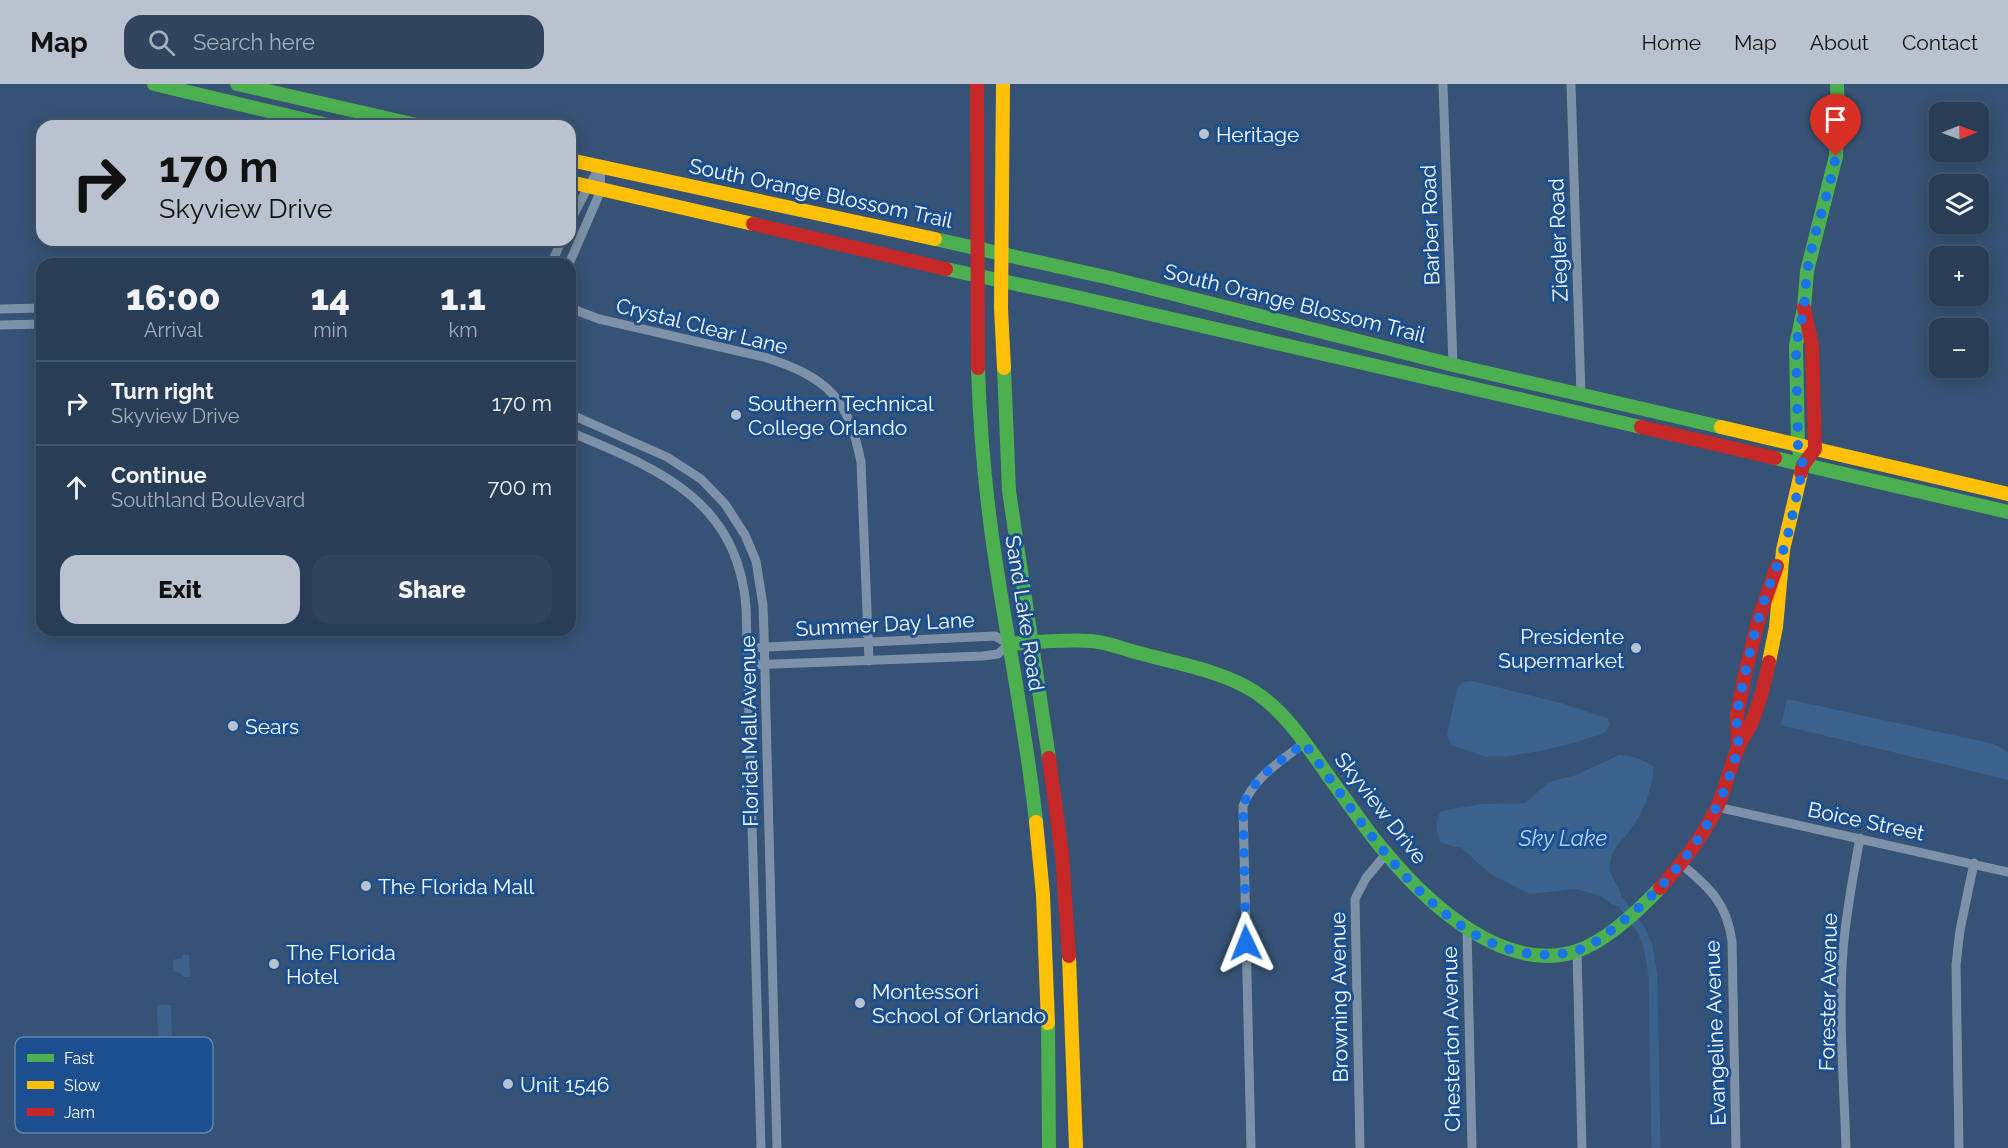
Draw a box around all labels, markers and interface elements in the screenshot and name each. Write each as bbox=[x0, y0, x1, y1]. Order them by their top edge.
search box bbox=[124, 15, 544, 69]
text: Map bbox=[30, 26, 88, 59]
icon: search bbox=[145, 26, 178, 59]
text: Search here bbox=[193, 29, 315, 55]
text: Home bbox=[1642, 30, 1701, 55]
text: Map bbox=[1734, 30, 1777, 55]
text: About bbox=[1810, 30, 1869, 55]
text: Contact bbox=[1902, 30, 1978, 55]
pin bbox=[1810, 94, 1861, 156]
north arrow bbox=[1929, 102, 1989, 162]
map controls bbox=[1929, 102, 1989, 378]
icon: arrive bbox=[1819, 103, 1852, 136]
place label: Heritage bbox=[1216, 122, 1299, 147]
marker: Heritage bbox=[1197, 127, 1211, 141]
text: 170 m bbox=[159, 143, 278, 192]
icon: right bbox=[60, 144, 138, 222]
street label: South Orange Blossom Trail bbox=[687, 153, 955, 233]
street label: Barber Road bbox=[1415, 164, 1445, 286]
button: layers bbox=[1929, 174, 1989, 234]
street label: Ziegler Road bbox=[1543, 178, 1573, 302]
text: Skyview Drive bbox=[159, 193, 333, 224]
button: + bbox=[1929, 246, 1989, 306]
street label: South Orange Blossom Trail bbox=[1162, 258, 1429, 348]
text: 16:00 bbox=[126, 276, 221, 318]
text: 14 bbox=[311, 276, 350, 318]
text: 1.1 bbox=[440, 276, 486, 318]
street label: Crystal Clear Lane bbox=[613, 293, 791, 359]
text: Arrival bbox=[144, 318, 203, 342]
text: min bbox=[313, 318, 348, 342]
text: km bbox=[449, 318, 478, 342]
button: − bbox=[1929, 318, 1989, 378]
text: Turn right bbox=[111, 378, 214, 404]
icon: right bbox=[60, 387, 93, 420]
text: 170 m bbox=[492, 390, 552, 416]
place label: Southern Technical College Orlando bbox=[748, 391, 934, 440]
text: Skyview Drive bbox=[111, 404, 240, 428]
marker: Southern Technical College Orlando bbox=[729, 408, 743, 422]
text: Continue bbox=[111, 462, 207, 488]
icon: ahead bbox=[60, 471, 93, 504]
text: 700 m bbox=[488, 474, 552, 500]
text: Southland Boulevard bbox=[111, 488, 305, 512]
street label: Sand Lake Road bbox=[1000, 533, 1050, 693]
button: Exit bbox=[60, 555, 300, 624]
button: Share bbox=[312, 555, 552, 624]
street label: Summer Day Lane bbox=[795, 607, 975, 641]
place label: Presidente Supermarket bbox=[1498, 624, 1624, 673]
street label: Florida Mall Avenue bbox=[735, 635, 763, 827]
marker: Presidente Supermarket bbox=[1629, 641, 1643, 655]
place label: Sears bbox=[245, 714, 299, 739]
marker: Sears bbox=[226, 719, 240, 733]
street label: Skyview Drive bbox=[1330, 747, 1432, 869]
street label: Boice Street bbox=[1805, 796, 1927, 846]
water label: Sky Lake bbox=[1518, 825, 1608, 851]
place label: The Florida Mall bbox=[378, 874, 535, 899]
marker: The Florida Mall bbox=[359, 879, 373, 893]
position arrow bbox=[1214, 911, 1278, 975]
street label: Browning Avenue bbox=[1325, 911, 1353, 1083]
street label: Forester Avenue bbox=[1814, 913, 1842, 1071]
place label: The Florida Hotel bbox=[286, 940, 396, 989]
street label: Evangeline Avenue bbox=[1699, 940, 1731, 1126]
street label: Chesterton Avenue bbox=[1437, 946, 1465, 1132]
marker: The Florida Hotel bbox=[267, 957, 281, 971]
place label: Montessori School of Orlando bbox=[872, 979, 1046, 1028]
marker: Montessori School of Orlando bbox=[853, 996, 867, 1010]
legend bbox=[15, 1037, 213, 1133]
text: Fast bbox=[64, 1049, 95, 1068]
place label: Unit 1546 bbox=[520, 1072, 610, 1097]
text: Slow bbox=[64, 1076, 100, 1095]
marker: Unit 1546 bbox=[501, 1077, 515, 1091]
text: Jam bbox=[64, 1103, 95, 1122]

